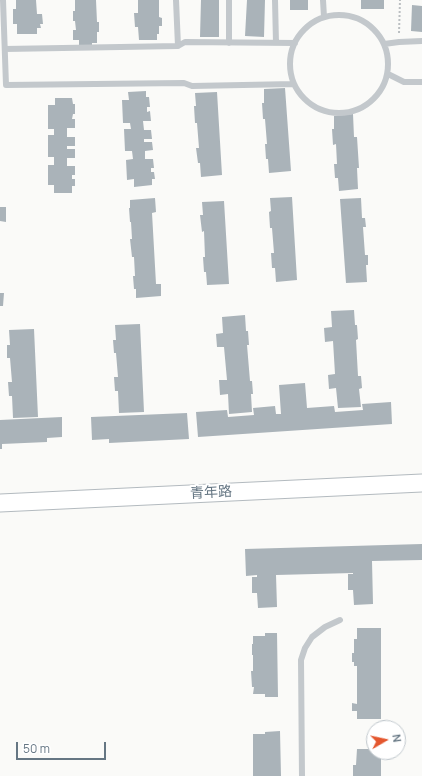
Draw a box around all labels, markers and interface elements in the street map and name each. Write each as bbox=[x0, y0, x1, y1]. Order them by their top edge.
street label: 青年路 bbox=[190, 484, 232, 502]
north arrow bbox=[366, 720, 406, 760]
text: N bbox=[389, 733, 405, 743]
scale bar bbox=[18, 734, 108, 760]
text: 50 m bbox=[23, 740, 50, 757]

